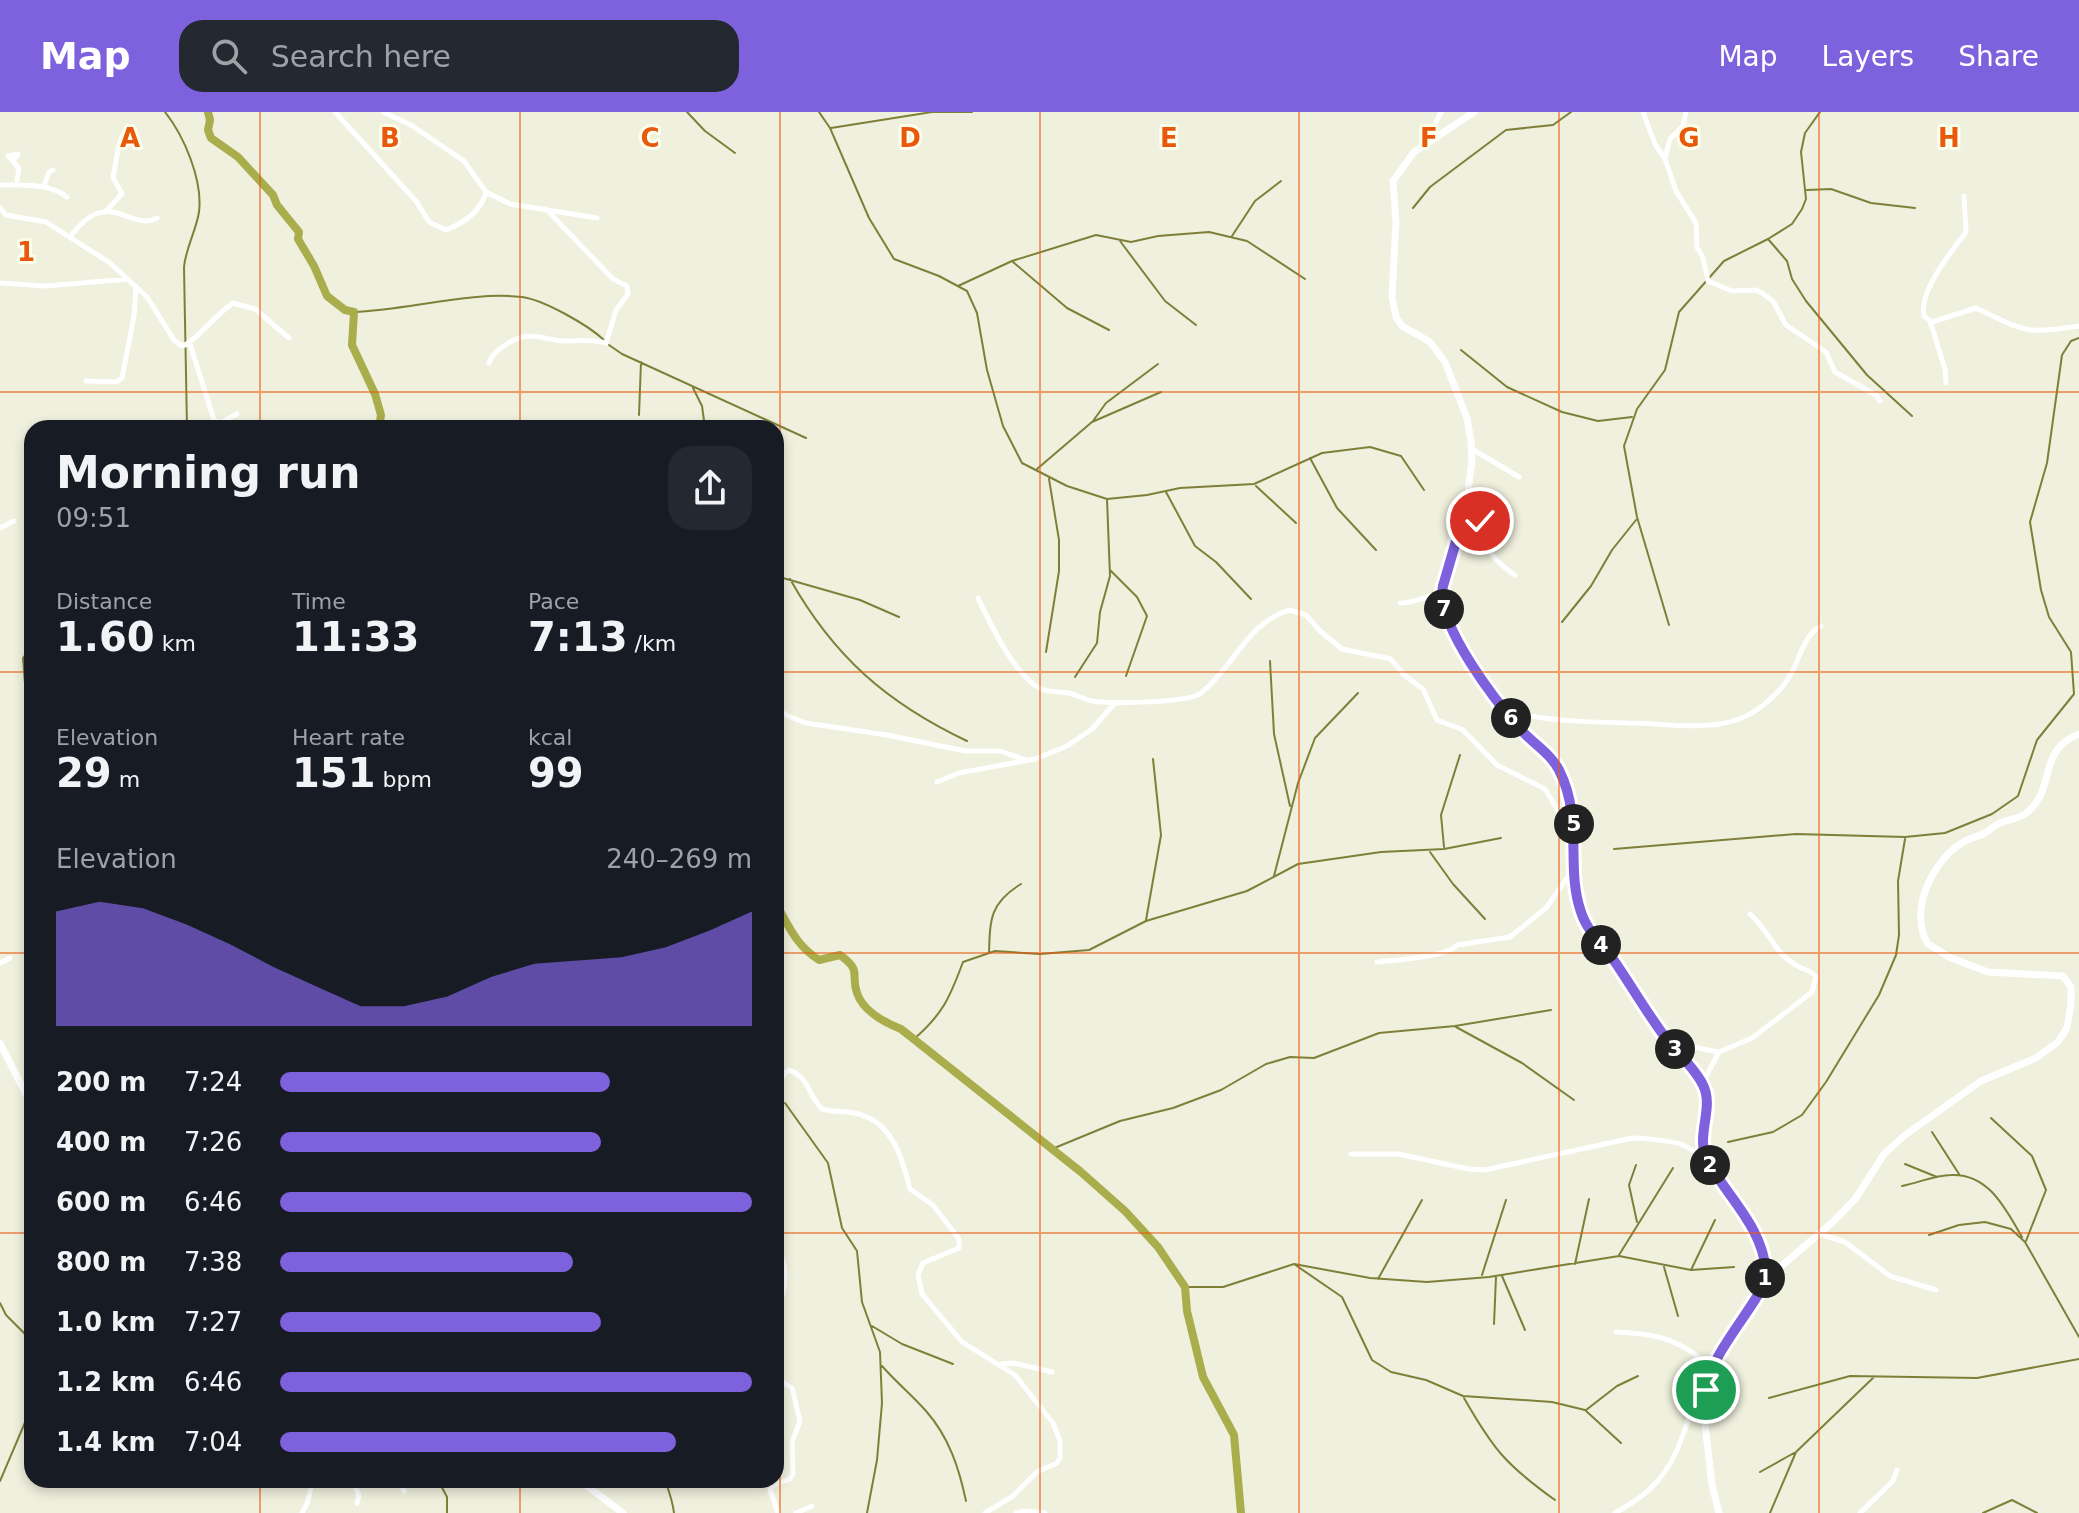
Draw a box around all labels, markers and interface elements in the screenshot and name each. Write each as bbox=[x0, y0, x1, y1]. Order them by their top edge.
search box bbox=[179, 20, 739, 92]
text: Map bbox=[40, 34, 131, 78]
icon: search bbox=[207, 34, 251, 78]
text: Search here bbox=[271, 39, 451, 74]
text: Map bbox=[1718, 40, 1778, 73]
text: Layers bbox=[1822, 40, 1914, 73]
text: Share bbox=[1958, 40, 2039, 73]
text: A bbox=[120, 123, 140, 153]
text: B bbox=[380, 123, 400, 153]
text: C bbox=[640, 123, 660, 153]
text: D bbox=[899, 123, 921, 153]
text: E bbox=[1160, 123, 1178, 153]
text: F bbox=[1420, 123, 1438, 153]
text: G bbox=[1678, 123, 1700, 153]
text: H bbox=[1938, 123, 1960, 153]
text: 1 bbox=[17, 237, 35, 267]
button: share bbox=[668, 446, 752, 530]
text: Morning run bbox=[56, 447, 361, 498]
pin bbox=[1446, 487, 1514, 555]
icon: check bbox=[1458, 499, 1502, 543]
text: 09:51 bbox=[56, 503, 131, 533]
text: Distance bbox=[56, 589, 152, 614]
text: Time bbox=[292, 589, 346, 614]
text: Pace bbox=[528, 589, 579, 614]
pin: 7 bbox=[1424, 589, 1464, 629]
text: 7 bbox=[1436, 596, 1452, 621]
text: 1.60 bbox=[56, 614, 155, 660]
text: 11:33 bbox=[292, 614, 419, 660]
text: 7:13 bbox=[528, 614, 628, 660]
text: km bbox=[155, 631, 196, 656]
text: /km bbox=[628, 631, 676, 656]
pin: 6 bbox=[1491, 698, 1531, 738]
text: 6 bbox=[1503, 705, 1519, 730]
text: Elevation bbox=[56, 725, 158, 750]
text: Heart rate bbox=[292, 725, 405, 750]
text: kcal bbox=[528, 725, 572, 750]
text: 29 bbox=[56, 750, 112, 796]
text: 151 bbox=[292, 750, 376, 796]
text: 99 bbox=[528, 750, 584, 796]
text: m bbox=[112, 767, 140, 792]
text: bpm bbox=[376, 767, 432, 792]
pin: 5 bbox=[1554, 804, 1594, 844]
text: 5 bbox=[1566, 811, 1582, 836]
text: Elevation bbox=[56, 844, 177, 874]
text: 240–269 m bbox=[606, 844, 752, 874]
pin: 4 bbox=[1581, 925, 1621, 965]
text: 4 bbox=[1593, 932, 1609, 957]
pin: 3 bbox=[1655, 1029, 1695, 1069]
text: 3 bbox=[1667, 1036, 1683, 1061]
text: 200 m bbox=[56, 1067, 146, 1097]
text: 7:24 bbox=[184, 1067, 242, 1097]
text: 400 m bbox=[56, 1127, 146, 1157]
text: 7:26 bbox=[184, 1127, 242, 1157]
pin: 2 bbox=[1690, 1145, 1730, 1185]
text: 2 bbox=[1702, 1152, 1718, 1177]
text: 600 m bbox=[56, 1187, 146, 1217]
text: 6:46 bbox=[184, 1187, 242, 1217]
text: 800 m bbox=[56, 1247, 146, 1277]
text: 7:38 bbox=[184, 1247, 242, 1277]
pin: 1 bbox=[1745, 1258, 1785, 1298]
text: 1 bbox=[1757, 1265, 1773, 1290]
text: 1.0 km bbox=[56, 1307, 156, 1337]
text: 7:27 bbox=[184, 1307, 242, 1337]
pin bbox=[1672, 1356, 1740, 1424]
text: 1.2 km bbox=[56, 1367, 156, 1397]
text: 6:46 bbox=[184, 1367, 242, 1397]
icon: arrive bbox=[1684, 1368, 1728, 1412]
text: 1.4 km bbox=[56, 1427, 156, 1457]
text: 7:04 bbox=[184, 1427, 242, 1457]

